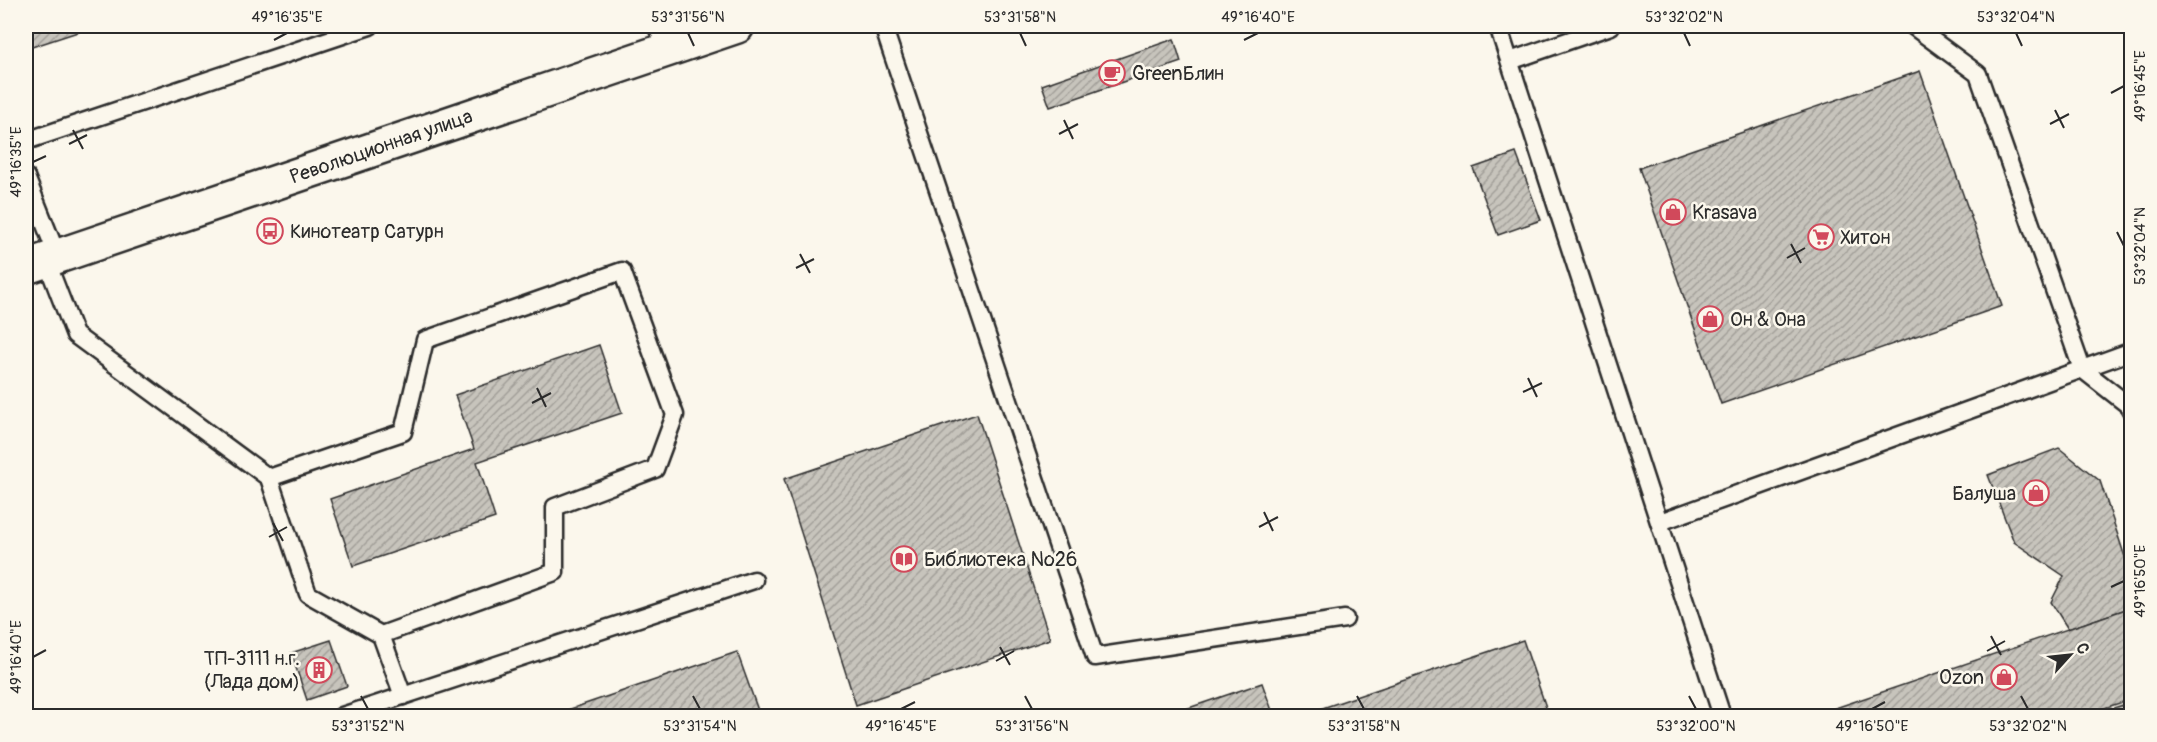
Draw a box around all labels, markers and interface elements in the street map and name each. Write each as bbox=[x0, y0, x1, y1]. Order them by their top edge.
text: 49°16'35"E bbox=[252, 8, 323, 27]
text: 53°31'56"N bbox=[651, 8, 725, 27]
text: 53°31'58"N bbox=[984, 8, 1056, 27]
text: 49°16'40"E bbox=[1221, 8, 1295, 27]
text: 53°32'02"N bbox=[1645, 8, 1723, 27]
text: 53°32'04"N bbox=[1977, 8, 2055, 27]
text: 49°16'45"E bbox=[2131, 50, 2150, 122]
cafe icon: GreenБлин bbox=[1097, 58, 1127, 88]
place label: GreenБлин bbox=[1132, 61, 1224, 86]
street label: Революционная улица bbox=[287, 103, 476, 189]
text: 49°16'35"E bbox=[7, 126, 26, 197]
shop icon: Krasava bbox=[1658, 197, 1688, 227]
place label: Krasava bbox=[1692, 200, 1757, 225]
text: 53°32'04"N bbox=[2131, 207, 2150, 285]
bus stop icon: Кинотеатр Сатурн bbox=[255, 216, 285, 246]
place label: Кинотеатр Сатурн bbox=[290, 219, 444, 244]
supermarket icon: Хитон bbox=[1806, 222, 1836, 252]
place label: Хитон bbox=[1840, 225, 1890, 250]
shop icon: Он & Она bbox=[1695, 304, 1725, 334]
place label: Он & Она bbox=[1730, 307, 1806, 332]
shop icon: Балуша bbox=[2021, 478, 2051, 508]
place label: Балуша bbox=[1952, 481, 2016, 506]
library icon: Библиотека №26 bbox=[889, 544, 919, 574]
text: 49°16'50"E bbox=[2131, 544, 2150, 617]
place label: Библиотека №26 bbox=[924, 547, 1077, 572]
text: 49°16'40"E bbox=[7, 620, 26, 694]
north arrow bbox=[2040, 625, 2100, 685]
text: С bbox=[2071, 640, 2094, 658]
place label: ТП-3111 н.г. (Лада дом) bbox=[204, 646, 300, 694]
building icon: ТП-3111 н.г. (Лада дом) bbox=[304, 655, 334, 685]
shop icon: Ozon bbox=[1989, 662, 2019, 692]
place label: Ozon bbox=[1939, 665, 1984, 690]
text: 53°31'52"N bbox=[331, 717, 405, 736]
text: 53°31'54"N bbox=[663, 717, 737, 736]
text: 49°16'45"E bbox=[865, 717, 937, 736]
text: 53°31'56"N bbox=[995, 717, 1069, 736]
text: 53°31'58"N bbox=[1328, 717, 1400, 736]
text: 53°32'00"N bbox=[1656, 717, 1736, 736]
text: 49°16'50"E bbox=[1836, 717, 1909, 736]
text: 53°32'02"N bbox=[1989, 717, 2067, 736]

